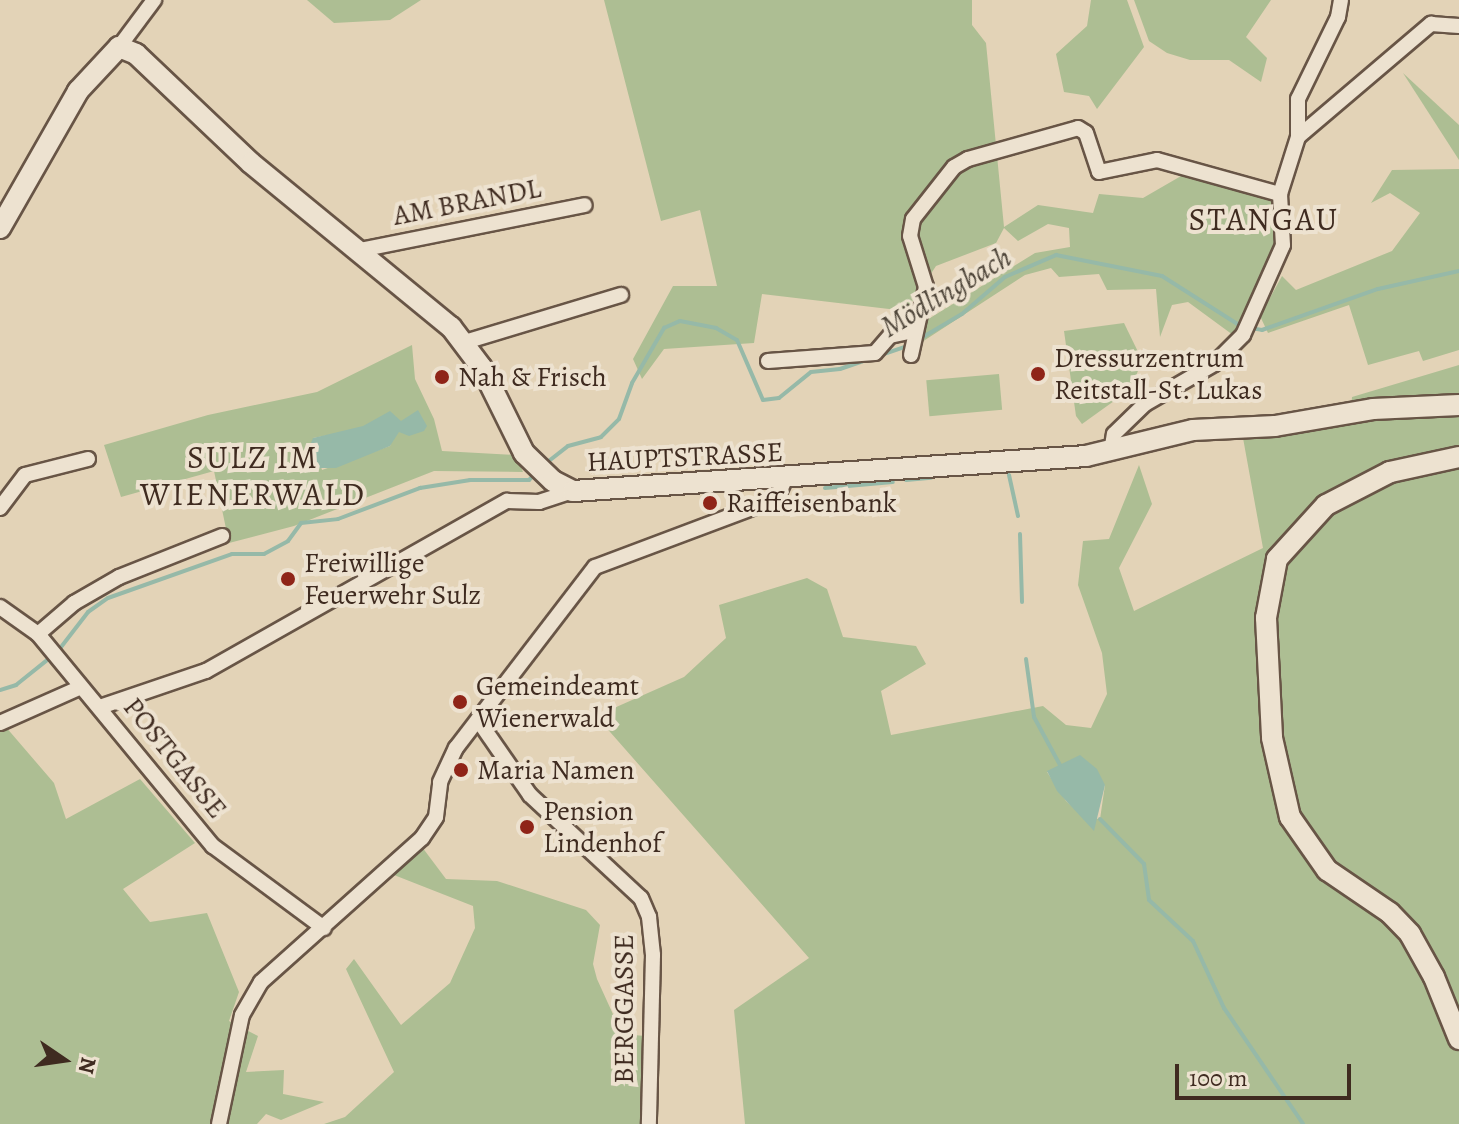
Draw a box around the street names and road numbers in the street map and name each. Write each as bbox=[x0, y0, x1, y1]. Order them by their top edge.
street label: AM BRANDL bbox=[390, 171, 544, 233]
street label: HAUPTSTRASSE bbox=[586, 435, 784, 479]
street label: POSTGASSE bbox=[116, 691, 234, 825]
street label: BERGGASSE bbox=[607, 934, 641, 1084]

